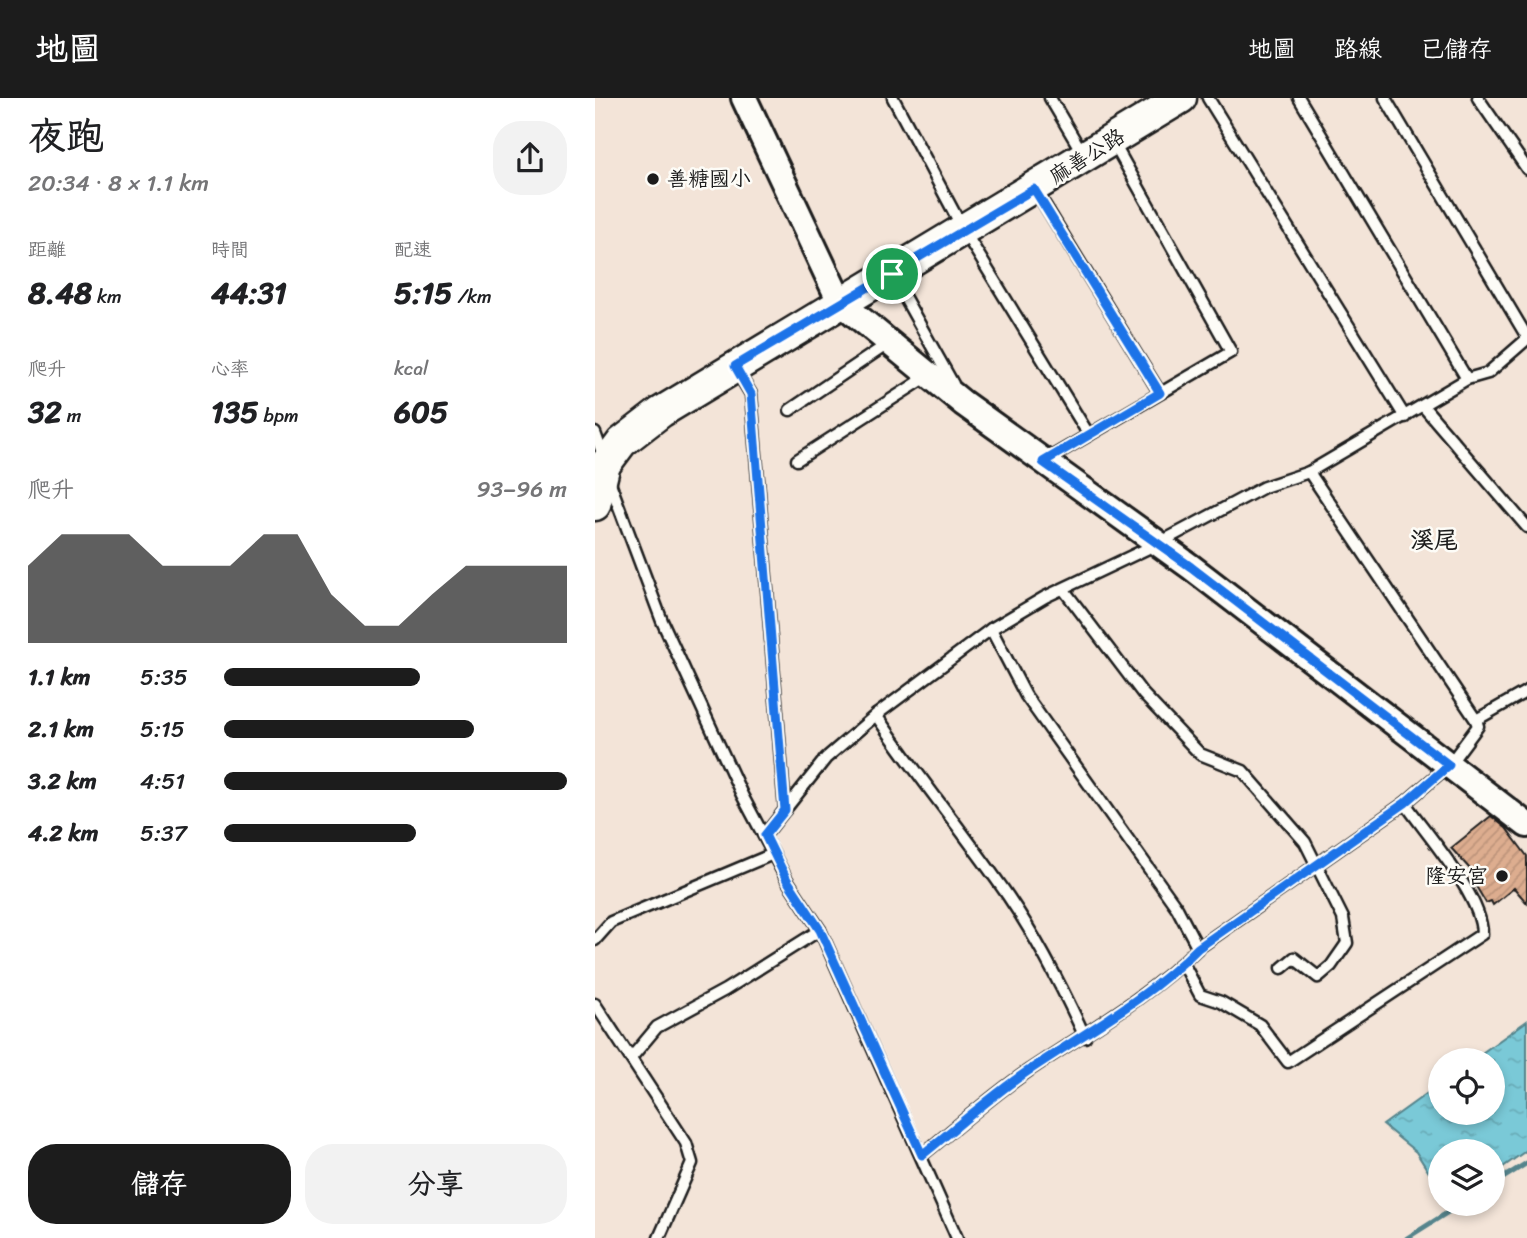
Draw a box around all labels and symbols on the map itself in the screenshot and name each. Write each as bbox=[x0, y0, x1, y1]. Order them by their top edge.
street label: 麻善公路 bbox=[1041, 118, 1133, 194]
place label: 善糖國小 bbox=[667, 160, 751, 198]
marker: 善糖國小 bbox=[645, 171, 661, 187]
pin bbox=[862, 244, 922, 304]
district label: 溪尾 bbox=[1410, 519, 1458, 561]
place label: 隆安宮 bbox=[1425, 857, 1488, 895]
marker: 隆安宮 bbox=[1494, 868, 1510, 884]

